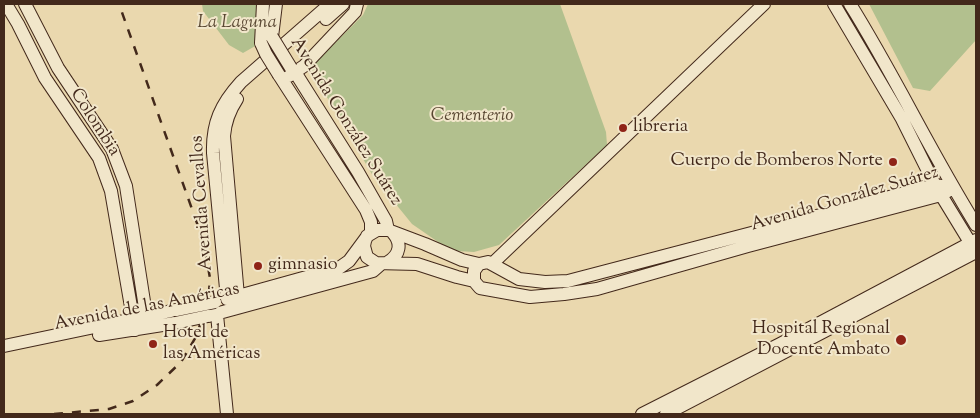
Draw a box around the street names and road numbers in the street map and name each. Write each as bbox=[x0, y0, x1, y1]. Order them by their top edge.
street label: Avenida González Suárez bbox=[284, 34, 406, 210]
street label: Colombia bbox=[64, 85, 124, 161]
street label: Avenida Cevallos bbox=[188, 135, 218, 271]
street label: Avenida González Suárez bbox=[749, 163, 941, 237]
street label: Avenida de las Américas bbox=[53, 279, 241, 337]

